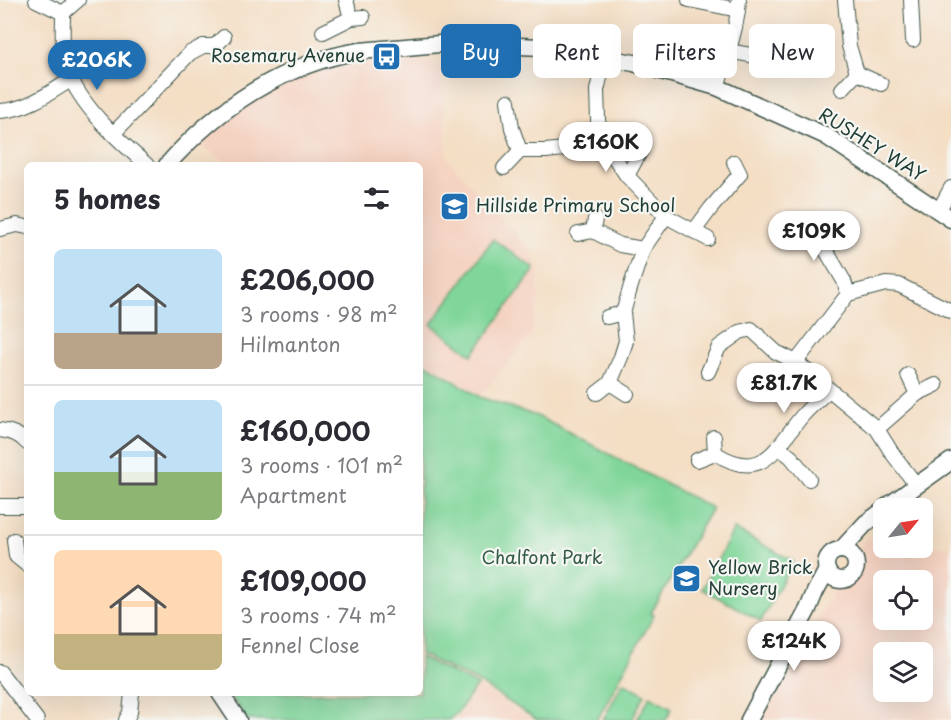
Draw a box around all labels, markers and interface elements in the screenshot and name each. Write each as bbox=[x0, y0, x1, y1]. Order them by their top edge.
chip: Buy bbox=[441, 24, 521, 78]
chip: Rent bbox=[533, 24, 621, 78]
chip: Filters bbox=[633, 24, 737, 78]
chip: New bbox=[749, 24, 835, 78]
pin: £206K bbox=[55, 40, 139, 91]
bus stop icon: Rosemary Avenue bbox=[370, 40, 402, 72]
place label: Rosemary Avenue bbox=[211, 41, 365, 68]
text: £206K bbox=[62, 44, 132, 74]
street label: RUSHEY WAY bbox=[814, 100, 932, 188]
pin: £160K bbox=[564, 122, 648, 173]
text: £160K bbox=[573, 126, 639, 156]
text: 5 homes bbox=[54, 179, 160, 218]
icon: filters bbox=[360, 182, 393, 215]
school or university icon: Hillside Primary School bbox=[439, 190, 471, 222]
place label: Hillside Primary School bbox=[476, 191, 675, 218]
pin: £109K bbox=[772, 211, 856, 262]
text: £109K bbox=[782, 215, 846, 245]
text: £206,000 bbox=[240, 260, 374, 299]
icon: home bbox=[102, 273, 174, 345]
text: 3 rooms · 98 m² bbox=[240, 299, 398, 329]
text: Hilmanton bbox=[240, 329, 341, 359]
pin: £81.7K bbox=[735, 363, 833, 414]
text: £81.7K bbox=[751, 367, 817, 397]
text: £160,000 bbox=[240, 411, 371, 450]
icon: home bbox=[102, 424, 174, 496]
text: 3 rooms · 101 m² bbox=[240, 450, 403, 480]
text: Apartment bbox=[240, 480, 347, 510]
north arrow bbox=[873, 498, 933, 558]
map controls bbox=[873, 498, 933, 702]
park label: Chalfont Park bbox=[481, 543, 603, 570]
place label: Yellow Brick Nursery bbox=[708, 553, 813, 601]
text: £109,000 bbox=[240, 561, 367, 600]
school or university icon: Yellow Brick Nursery bbox=[671, 562, 703, 594]
button: locate bbox=[873, 570, 933, 630]
icon: home bbox=[102, 574, 174, 646]
text: 3 rooms · 74 m² bbox=[240, 600, 397, 630]
pin: £124K bbox=[752, 621, 836, 672]
text: £124K bbox=[761, 625, 827, 655]
text: Fennel Close bbox=[240, 630, 360, 660]
button: layers bbox=[873, 642, 933, 702]

